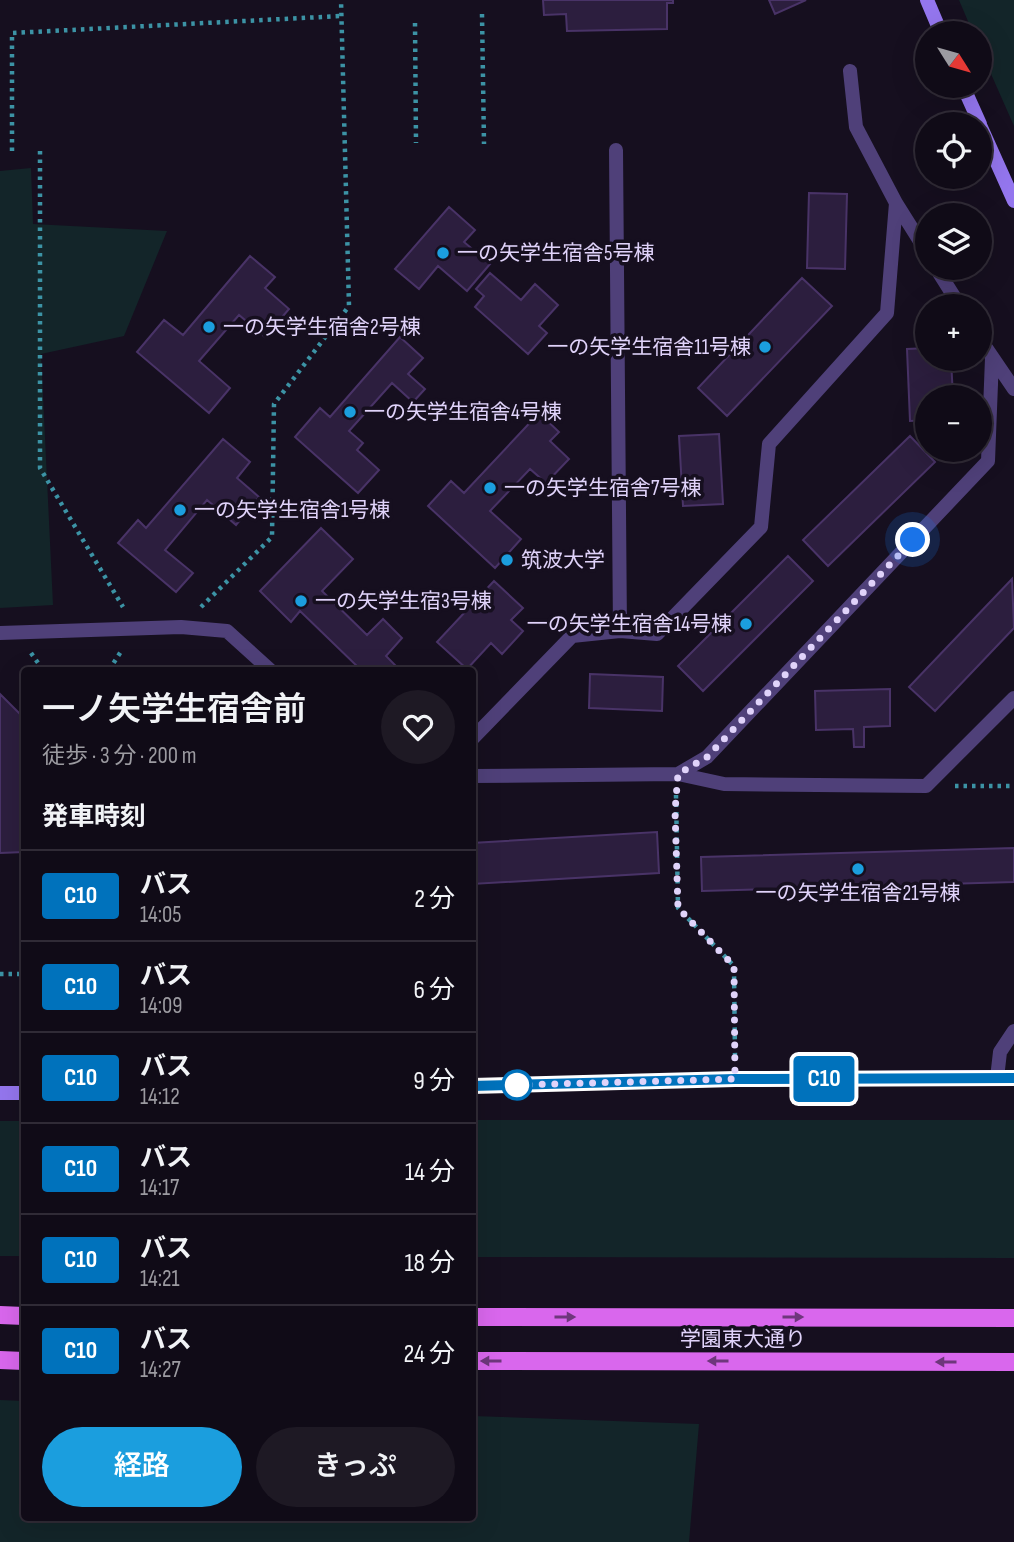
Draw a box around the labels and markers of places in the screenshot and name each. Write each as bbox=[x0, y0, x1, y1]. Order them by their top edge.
place label: 一の矢学生宿舎5号棟 bbox=[457, 241, 654, 266]
marker: 一の矢学生宿舎5号棟 bbox=[435, 245, 451, 261]
place label: 一の矢学生宿舎2号棟 bbox=[223, 315, 421, 340]
marker: 一の矢学生宿舎2号棟 bbox=[201, 319, 217, 335]
place label: 一の矢学生宿舎11号棟 bbox=[547, 335, 751, 360]
marker: 一の矢学生宿舎11号棟 bbox=[757, 339, 773, 355]
place label: 一の矢学生宿舎4号棟 bbox=[364, 400, 562, 425]
marker: 一の矢学生宿舎4号棟 bbox=[342, 404, 358, 420]
place label: 一の矢学生宿舎7号棟 bbox=[504, 476, 701, 501]
marker: 一の矢学生宿舎7号棟 bbox=[482, 480, 498, 496]
place label: 一の矢学生宿舎1号棟 bbox=[194, 498, 390, 523]
marker: 一の矢学生宿舎1号棟 bbox=[172, 502, 188, 518]
place label: 筑波大学 bbox=[521, 548, 605, 573]
marker: 筑波大学 bbox=[499, 552, 515, 568]
place label: 一の矢学生宿3号棟 bbox=[315, 589, 492, 614]
marker: 一の矢学生宿3号棟 bbox=[293, 593, 309, 609]
place label: 一の矢学生宿舎14号棟 bbox=[527, 612, 732, 637]
marker: 一の矢学生宿舎14号棟 bbox=[738, 616, 754, 632]
marker: 一の矢学生宿舎21号棟 bbox=[850, 861, 866, 877]
place label: 一の矢学生宿舎21号棟 bbox=[755, 881, 961, 906]
unlabelled marker bbox=[502, 1070, 532, 1100]

